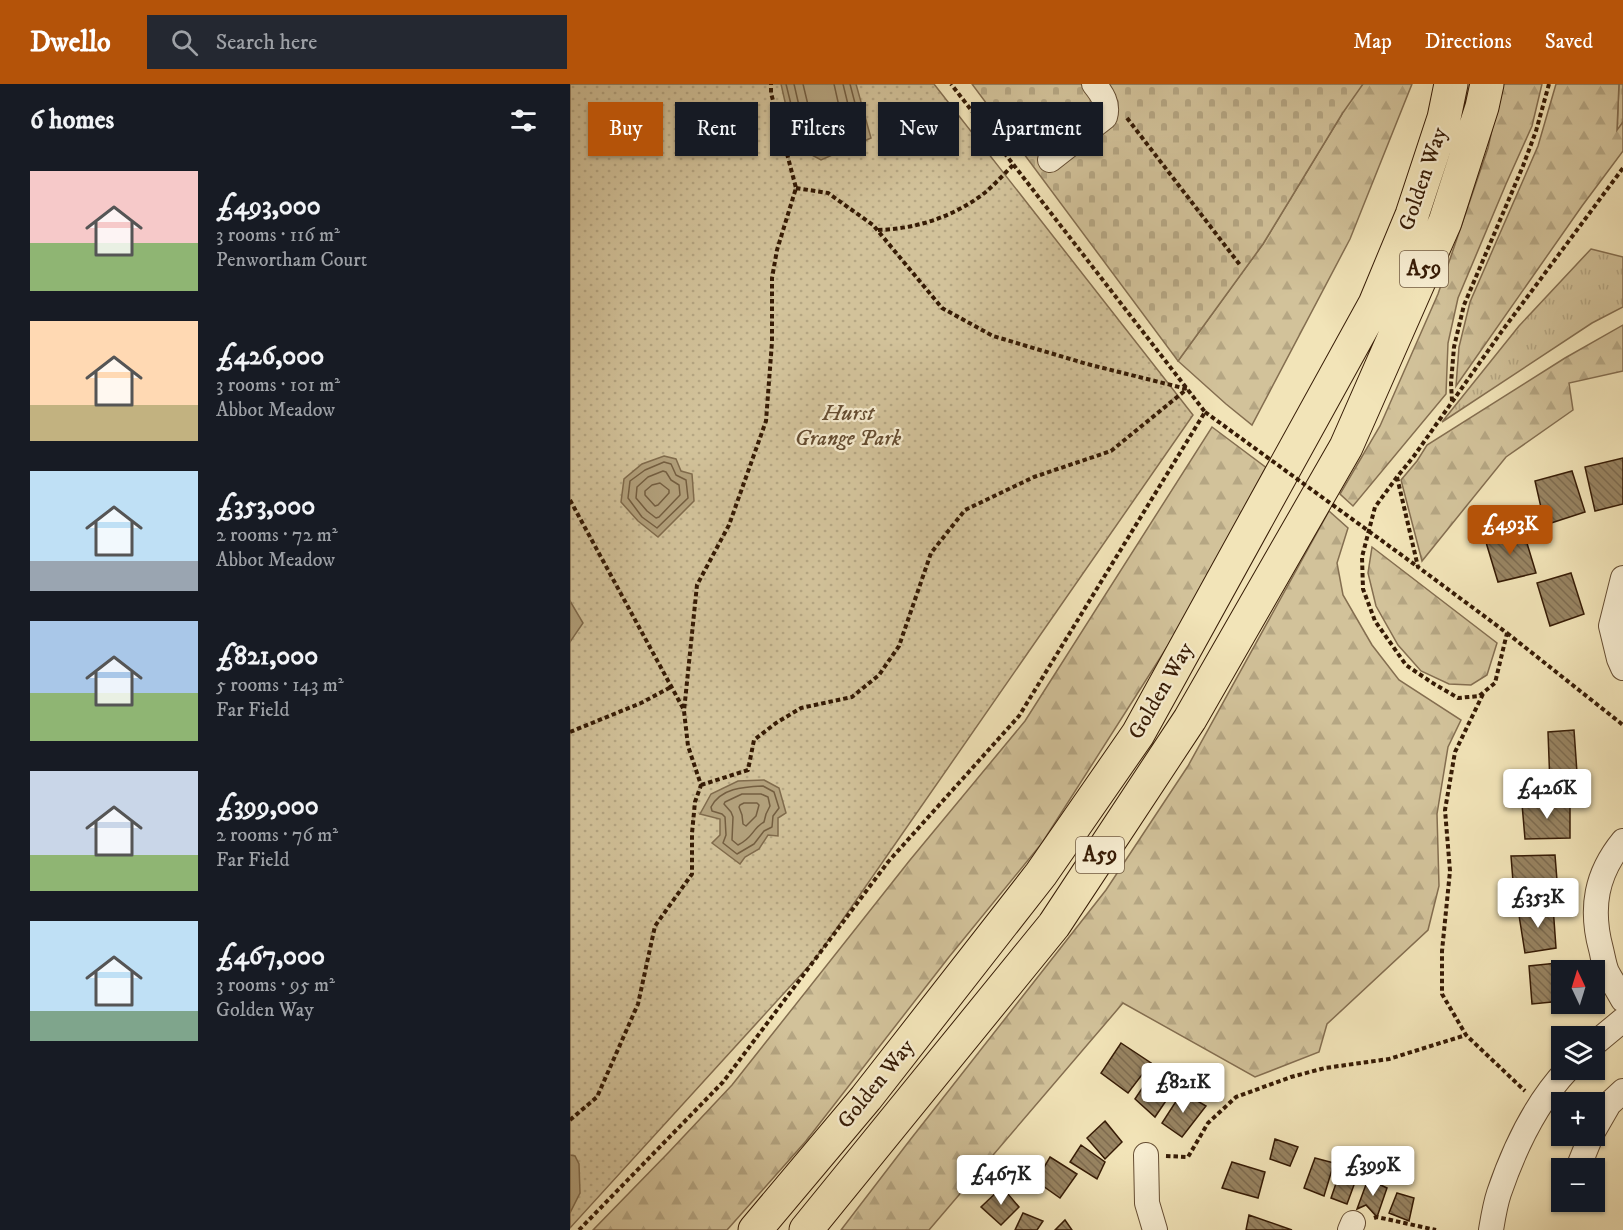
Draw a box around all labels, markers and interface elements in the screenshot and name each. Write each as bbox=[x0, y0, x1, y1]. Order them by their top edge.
search box bbox=[147, 15, 567, 69]
text: Dwello bbox=[30, 25, 111, 60]
icon: search bbox=[168, 26, 201, 59]
text: Search here bbox=[216, 29, 317, 56]
text: Map bbox=[1353, 29, 1392, 55]
text: Directions bbox=[1425, 29, 1512, 55]
text: Saved bbox=[1545, 29, 1593, 55]
chip: Buy bbox=[588, 102, 663, 156]
chip: Rent bbox=[675, 102, 758, 156]
chip: Filters bbox=[770, 102, 866, 156]
chip: New bbox=[878, 102, 959, 156]
chip: Apartment bbox=[971, 102, 1103, 156]
text: 6 homes bbox=[30, 104, 114, 137]
icon: filters bbox=[507, 104, 540, 137]
street label: Golden Way bbox=[1393, 123, 1453, 234]
text: £493,000 bbox=[216, 190, 321, 223]
icon: home bbox=[78, 195, 150, 267]
text: 3 rooms · 116 m² bbox=[216, 223, 340, 248]
text: Penwortham Court bbox=[216, 248, 367, 273]
road number: A59 bbox=[1400, 251, 1448, 287]
text: £426,000 bbox=[216, 340, 324, 373]
icon: home bbox=[78, 345, 150, 417]
text: 3 rooms · 101 m² bbox=[216, 373, 340, 398]
text: Abbot Meadow bbox=[216, 398, 335, 423]
park label: Hurst Grange Park bbox=[795, 400, 902, 452]
text: £353,000 bbox=[216, 490, 315, 523]
icon: home bbox=[78, 495, 150, 567]
pin: £493K bbox=[1468, 505, 1552, 556]
text: £493K bbox=[1482, 512, 1538, 537]
text: 2 rooms · 72 m² bbox=[216, 523, 338, 548]
text: Abbot Meadow bbox=[216, 548, 335, 573]
street label: Golden Way bbox=[1122, 637, 1200, 744]
text: £821,000 bbox=[216, 640, 318, 673]
icon: home bbox=[78, 645, 150, 717]
text: 5 rooms · 143 m² bbox=[216, 673, 344, 698]
text: Far Field bbox=[216, 698, 290, 723]
pin: £426K bbox=[1505, 769, 1589, 820]
text: £426K bbox=[1517, 776, 1577, 801]
text: £399,000 bbox=[216, 790, 319, 823]
icon: home bbox=[78, 795, 150, 867]
text: 2 rooms · 76 m² bbox=[216, 823, 338, 848]
road number: A59 bbox=[1076, 837, 1124, 873]
text: Far Field bbox=[216, 848, 290, 873]
pin: £353K bbox=[1496, 878, 1580, 929]
text: £353K bbox=[1512, 885, 1564, 910]
text: £467,000 bbox=[216, 940, 325, 973]
icon: home bbox=[78, 945, 150, 1017]
north arrow bbox=[1551, 960, 1605, 1014]
map controls bbox=[1551, 960, 1605, 1212]
text: 3 rooms · 95 m² bbox=[216, 973, 335, 998]
text: Golden Way bbox=[216, 998, 314, 1023]
button: layers bbox=[1551, 1026, 1605, 1080]
street label: Golden Way bbox=[832, 1033, 921, 1134]
pin: £821K bbox=[1141, 1063, 1225, 1114]
text: £821K bbox=[1155, 1070, 1211, 1095]
button: + bbox=[1551, 1092, 1605, 1146]
pin: £399K bbox=[1331, 1146, 1415, 1197]
text: £399K bbox=[1345, 1153, 1401, 1178]
pin: £467K bbox=[959, 1155, 1043, 1206]
button: − bbox=[1551, 1158, 1605, 1212]
text: £467K bbox=[971, 1162, 1031, 1187]

